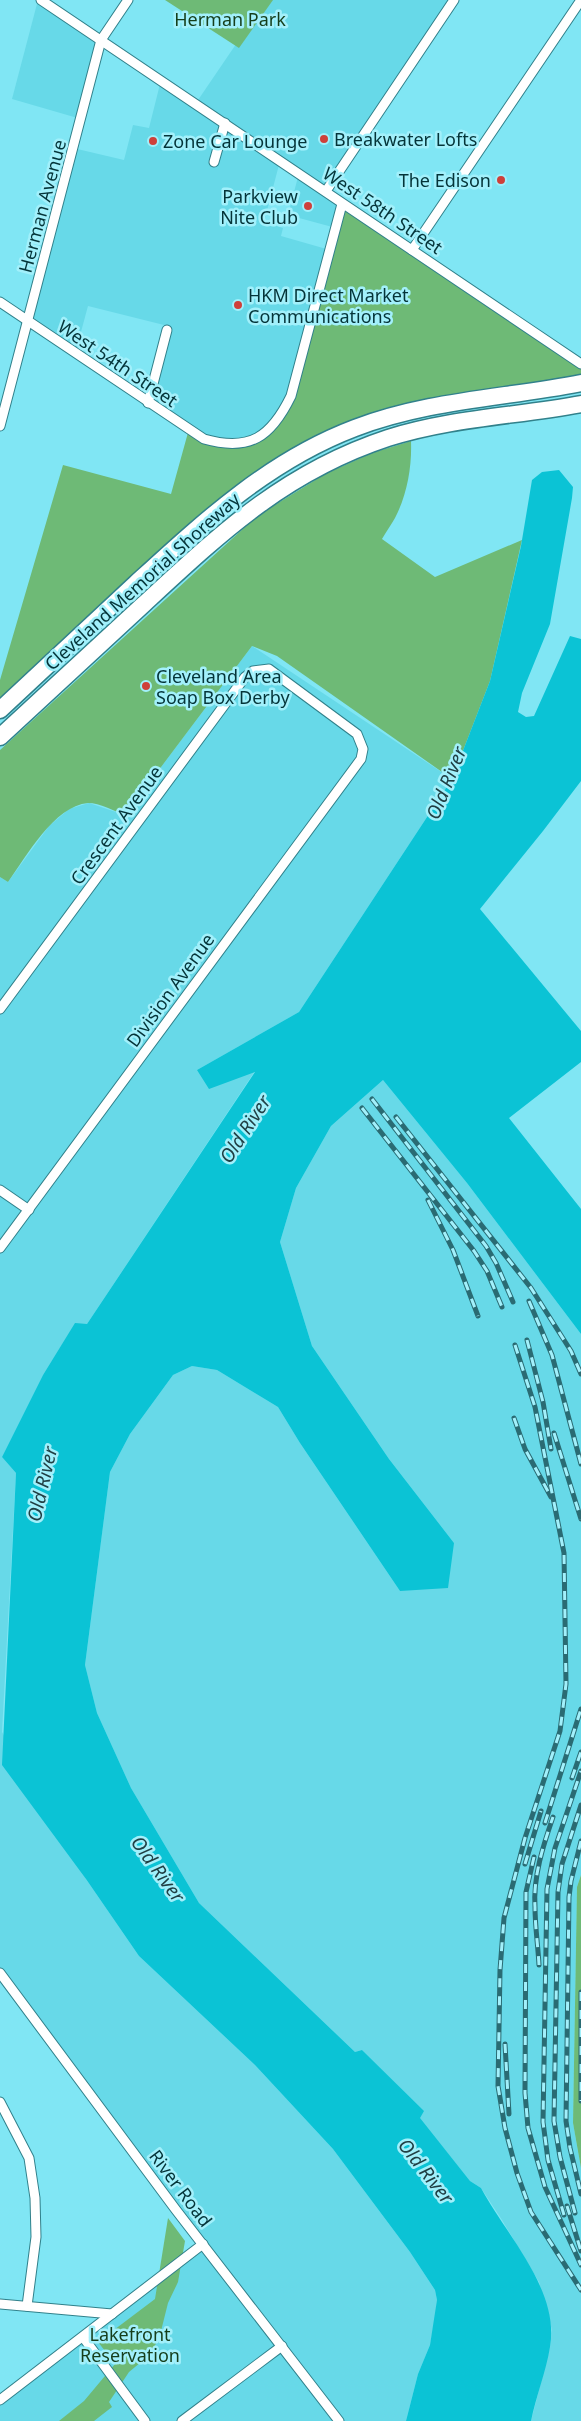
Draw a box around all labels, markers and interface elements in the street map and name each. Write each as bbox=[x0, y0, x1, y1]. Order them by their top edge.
park label: Herman Park bbox=[174, 7, 286, 31]
place label: Breakwater Lofts bbox=[334, 127, 477, 151]
place label: Zone Car Lounge bbox=[163, 129, 308, 153]
marker: Breakwater Lofts bbox=[318, 133, 330, 145]
marker: Zone Car Lounge bbox=[147, 135, 159, 147]
street label: Herman Avenue bbox=[13, 137, 71, 275]
street label: West 58th Street bbox=[318, 161, 448, 259]
place label: The Edison bbox=[399, 168, 491, 192]
marker: The Edison bbox=[495, 174, 507, 186]
place label: Parkview Nite Club bbox=[220, 184, 298, 229]
marker: Parkview Nite Club bbox=[302, 200, 314, 212]
place label: HKM Direct Market Communications bbox=[248, 283, 409, 328]
marker: HKM Direct Market Communications bbox=[232, 299, 244, 311]
street label: West 54th Street bbox=[53, 314, 183, 412]
street label: Cleveland Memorial Shoreway bbox=[39, 486, 245, 675]
place label: Cleveland Area Soap Box Derby bbox=[156, 664, 290, 709]
marker: Cleveland Area Soap Box Derby bbox=[140, 680, 152, 692]
water label: Old River bbox=[420, 741, 473, 823]
street label: Crescent Avenue bbox=[65, 761, 167, 889]
street label: Division Avenue bbox=[121, 928, 219, 1052]
water label: Old River bbox=[213, 1089, 277, 1168]
water label: Old River bbox=[21, 1443, 64, 1524]
water label: Old River bbox=[125, 1831, 192, 1909]
water label: Old River bbox=[392, 2133, 461, 2210]
street label: River Road bbox=[144, 2145, 218, 2231]
park label: Lakefront Reservation bbox=[80, 2322, 180, 2367]

